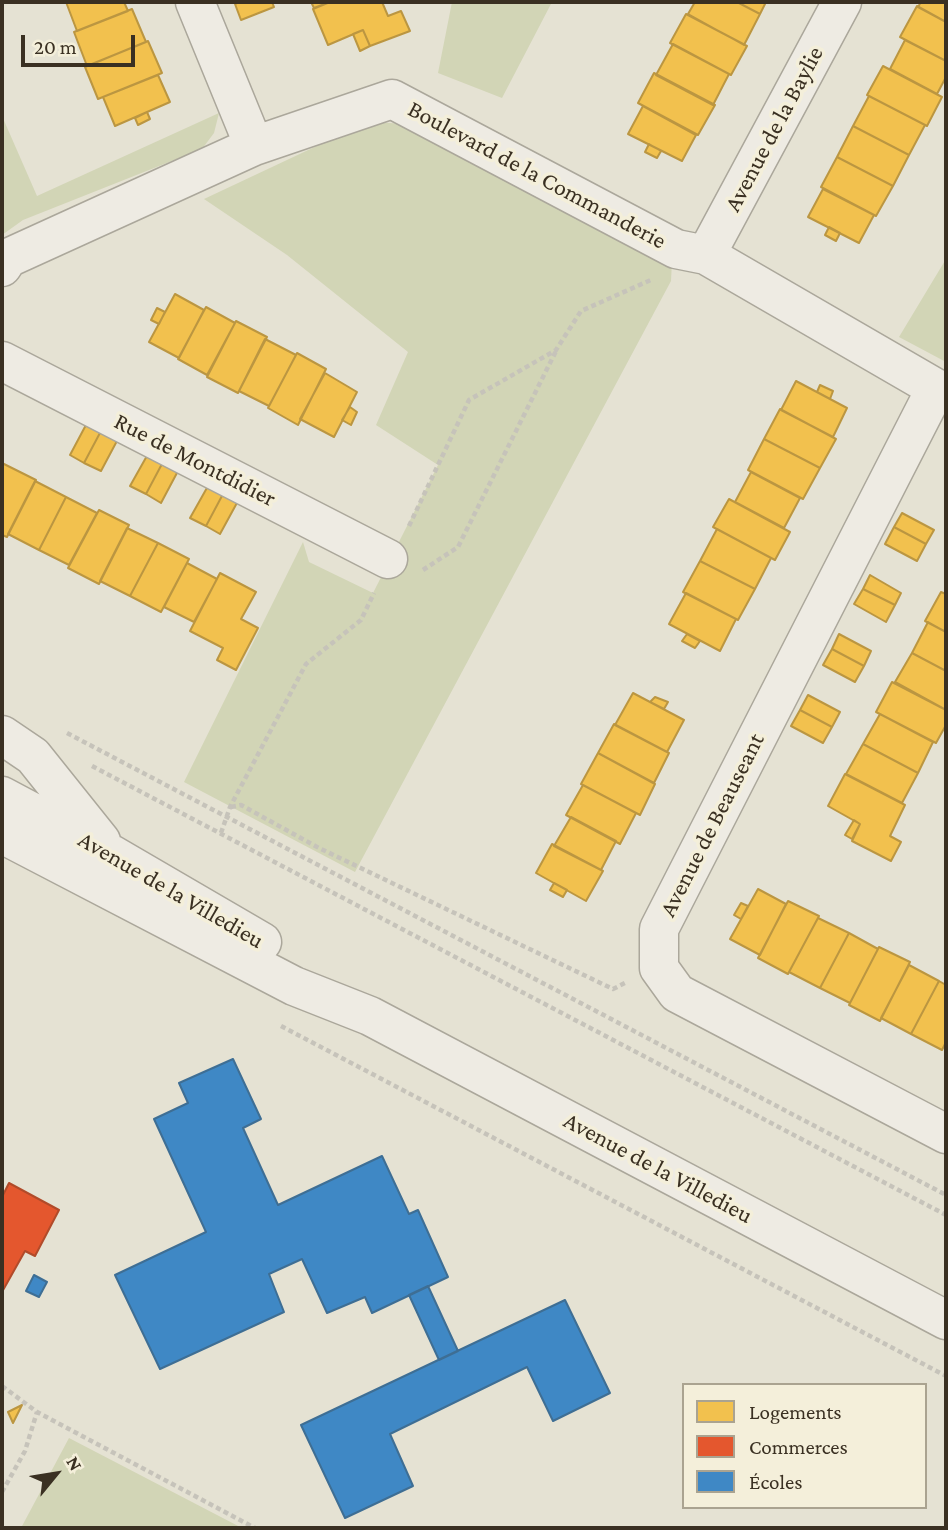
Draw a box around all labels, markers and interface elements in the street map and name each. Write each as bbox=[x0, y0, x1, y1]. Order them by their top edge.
scale bar bbox=[24, 21, 138, 65]
text: 20 m bbox=[34, 35, 77, 59]
street label: Avenue de la Baylie bbox=[718, 41, 830, 217]
street label: Boulevard de la Commanderie bbox=[403, 95, 671, 255]
street label: Rue de Montdidier bbox=[109, 407, 281, 513]
street label: Avenue de Beauseant bbox=[653, 728, 771, 922]
street label: Avenue de la Villedieu bbox=[73, 825, 269, 955]
street label: Avenue de la Villedieu bbox=[559, 1106, 757, 1230]
legend bbox=[682, 1383, 927, 1509]
text: Logements bbox=[749, 1400, 842, 1424]
text: Commerces bbox=[749, 1435, 848, 1459]
north arrow bbox=[21, 1439, 91, 1509]
text: N bbox=[62, 1452, 87, 1474]
text: Écoles bbox=[749, 1470, 802, 1494]

